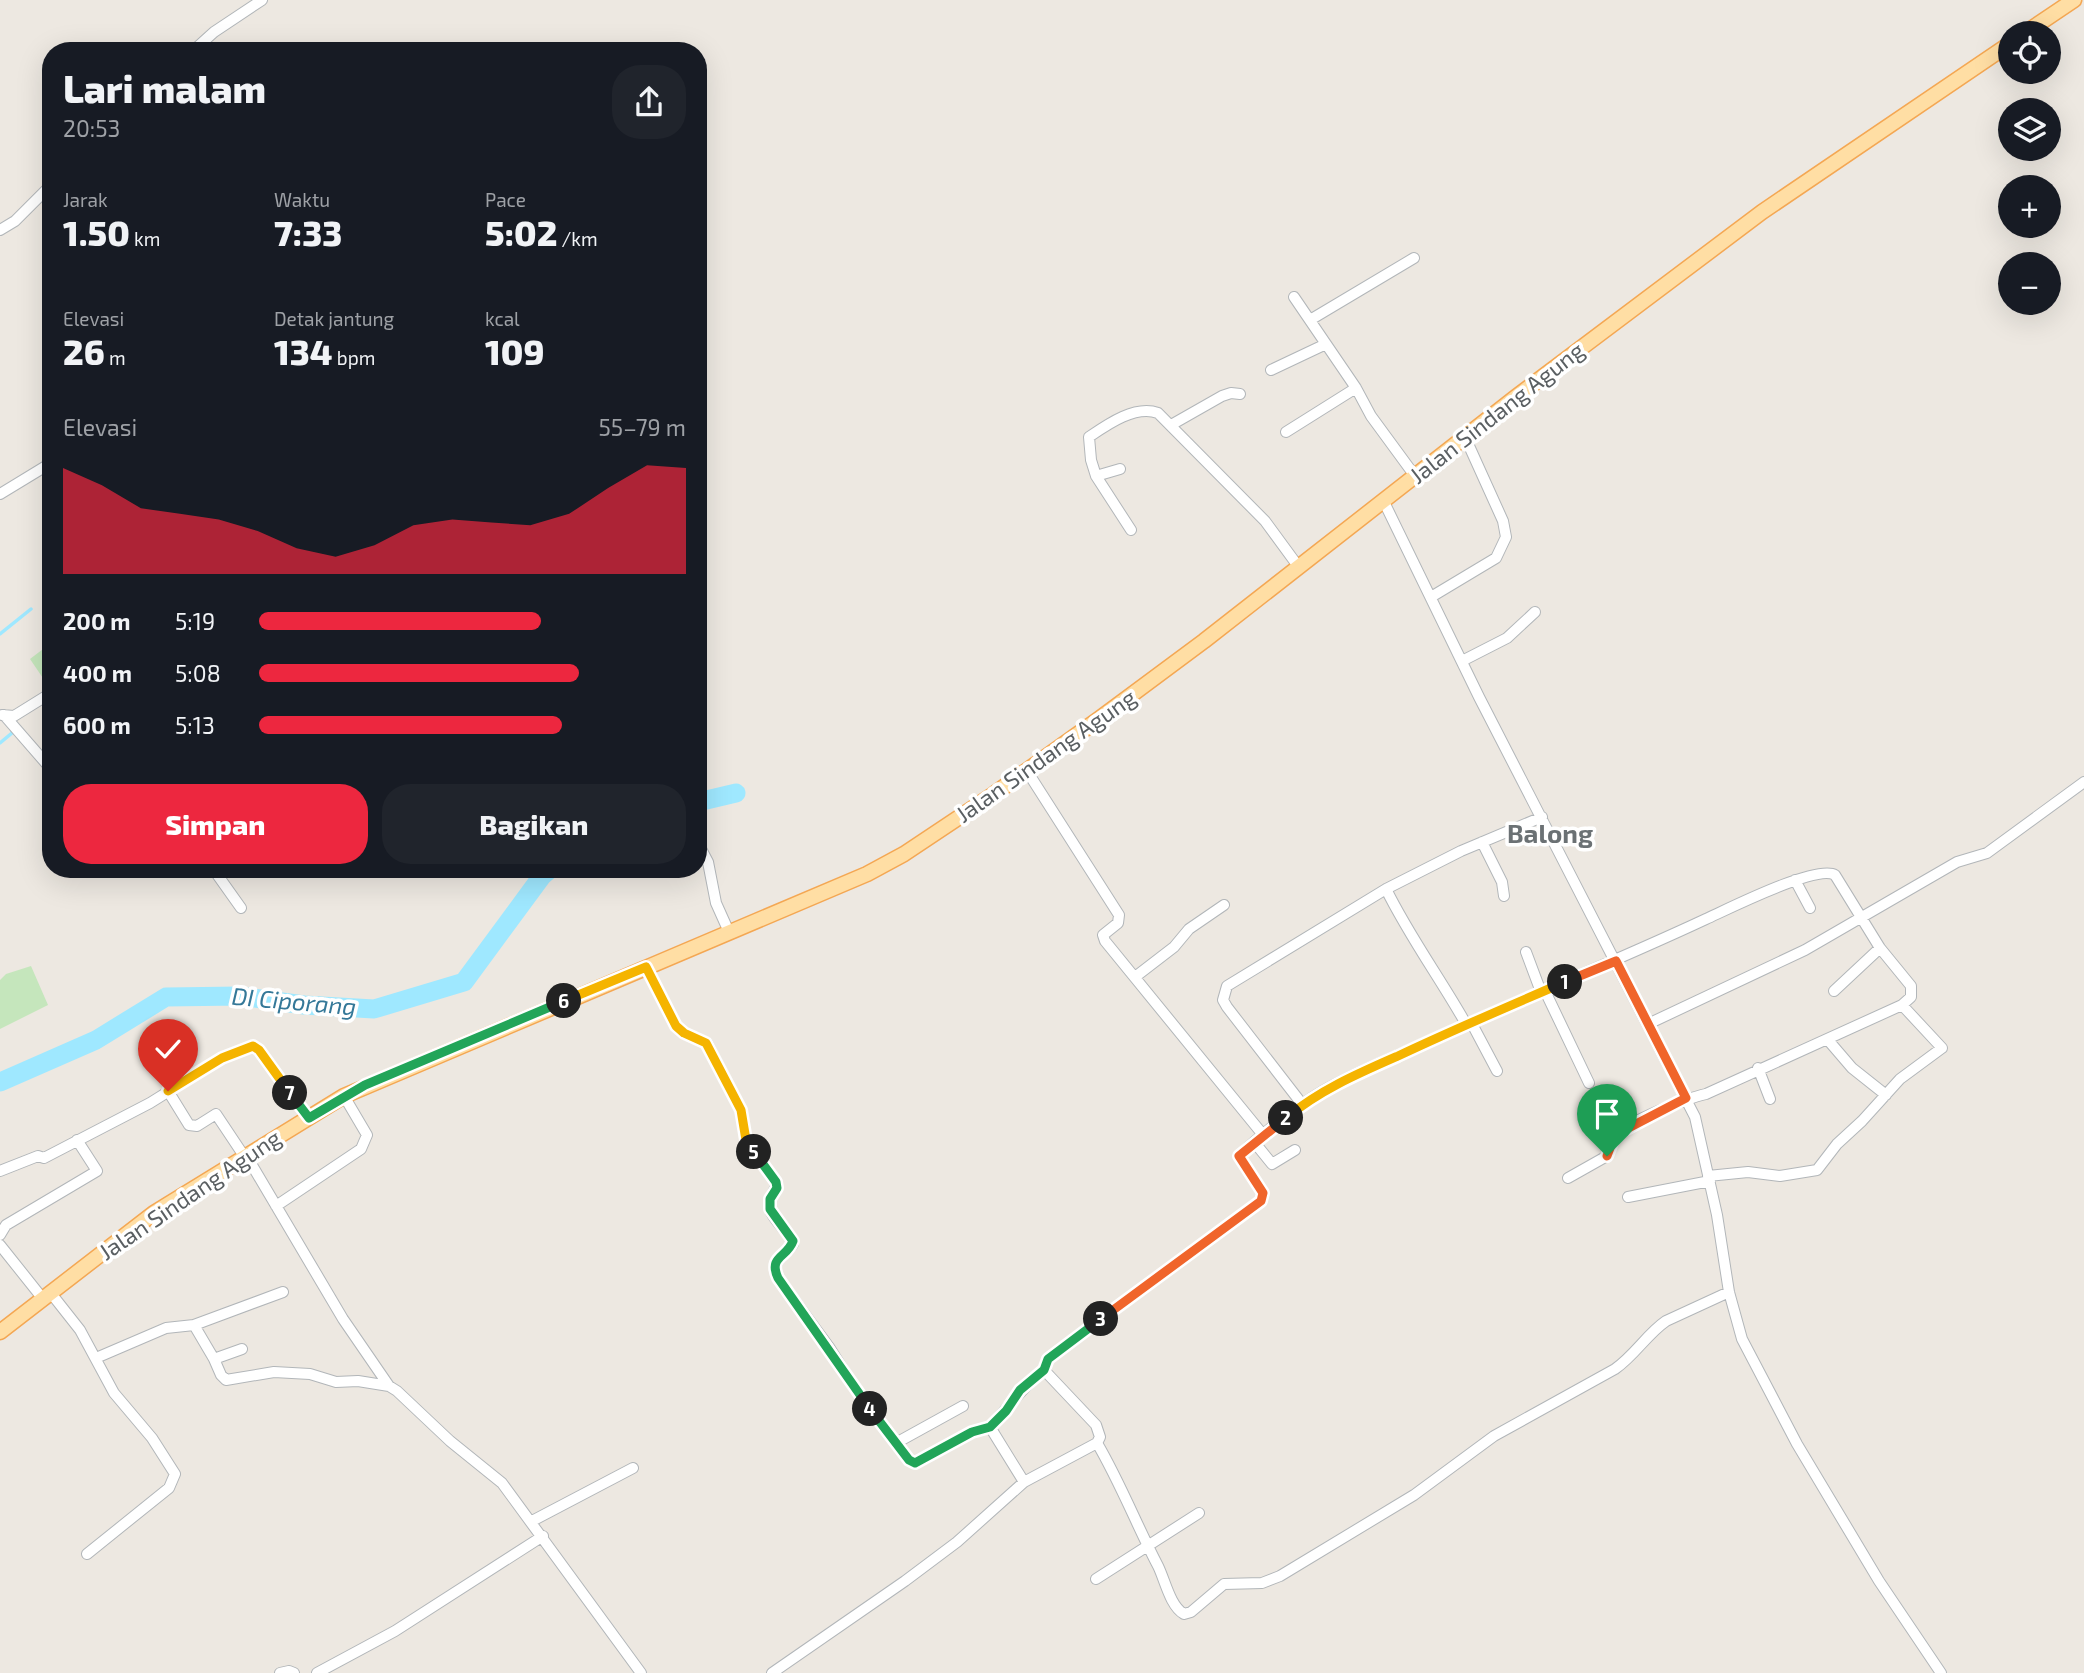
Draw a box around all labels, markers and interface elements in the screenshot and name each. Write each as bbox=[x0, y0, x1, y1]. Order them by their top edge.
map controls bbox=[1998, 21, 2061, 315]
button: locate bbox=[1998, 21, 2061, 84]
text: Lari malam bbox=[63, 65, 266, 111]
button: share bbox=[612, 65, 686, 139]
button: layers bbox=[1998, 98, 2061, 161]
text: 20:53 bbox=[63, 114, 120, 142]
button: + bbox=[1998, 175, 2061, 238]
text: Jarak bbox=[63, 188, 108, 211]
text: Waktu bbox=[274, 188, 330, 211]
text: Pace bbox=[485, 188, 526, 211]
text: 1.50 bbox=[63, 211, 130, 253]
text: 7:33 bbox=[274, 211, 342, 253]
text: 5:02 bbox=[485, 211, 557, 253]
text: km bbox=[130, 227, 160, 250]
text: /km bbox=[557, 227, 598, 250]
button: − bbox=[1998, 252, 2061, 315]
text: Elevasi bbox=[63, 307, 124, 330]
text: Detak jantung bbox=[274, 307, 394, 330]
text: kcal bbox=[485, 307, 520, 330]
text: 26 bbox=[63, 330, 105, 372]
text: 134 bbox=[274, 330, 333, 372]
text: 109 bbox=[485, 330, 544, 372]
street label: Jalan Sindang Agung bbox=[1404, 335, 1589, 489]
text: m bbox=[105, 346, 126, 369]
text: bpm bbox=[333, 346, 375, 369]
text: Elevasi bbox=[63, 413, 137, 441]
text: 55–79 m bbox=[599, 413, 686, 441]
text: 200 m bbox=[63, 607, 131, 635]
text: 5:19 bbox=[175, 607, 215, 635]
text: 400 m bbox=[63, 659, 132, 687]
text: 5:08 bbox=[175, 659, 221, 687]
street label: Jalan Sindang Agung bbox=[950, 682, 1141, 828]
text: 600 m bbox=[63, 711, 131, 739]
text: 5:13 bbox=[175, 711, 215, 739]
button: Simpan bbox=[63, 784, 368, 864]
button: Bagikan bbox=[382, 784, 686, 864]
district label: Balong bbox=[1507, 817, 1593, 848]
pin: 1 bbox=[1548, 964, 1582, 1000]
text: 1 bbox=[1560, 970, 1569, 993]
water label: DI Ciporang bbox=[231, 981, 358, 1020]
pin: 6 bbox=[546, 984, 582, 1018]
text: 6 bbox=[558, 989, 569, 1012]
pin bbox=[138, 1019, 198, 1091]
icon: check bbox=[149, 1030, 187, 1068]
pin: 7 bbox=[272, 1076, 308, 1110]
text: 7 bbox=[284, 1081, 295, 1104]
pin bbox=[1577, 1084, 1637, 1156]
icon: arrive bbox=[1588, 1095, 1626, 1133]
pin: 2 bbox=[1268, 1100, 1304, 1136]
text: 2 bbox=[1280, 1106, 1291, 1129]
street label: Jalan Sindang Agung bbox=[93, 1123, 286, 1265]
pin: 5 bbox=[736, 1134, 772, 1170]
text: 5 bbox=[748, 1140, 759, 1163]
pin: 3 bbox=[1084, 1302, 1118, 1336]
text: 3 bbox=[1095, 1307, 1106, 1330]
pin: 4 bbox=[852, 1392, 888, 1426]
text: 4 bbox=[863, 1397, 876, 1420]

